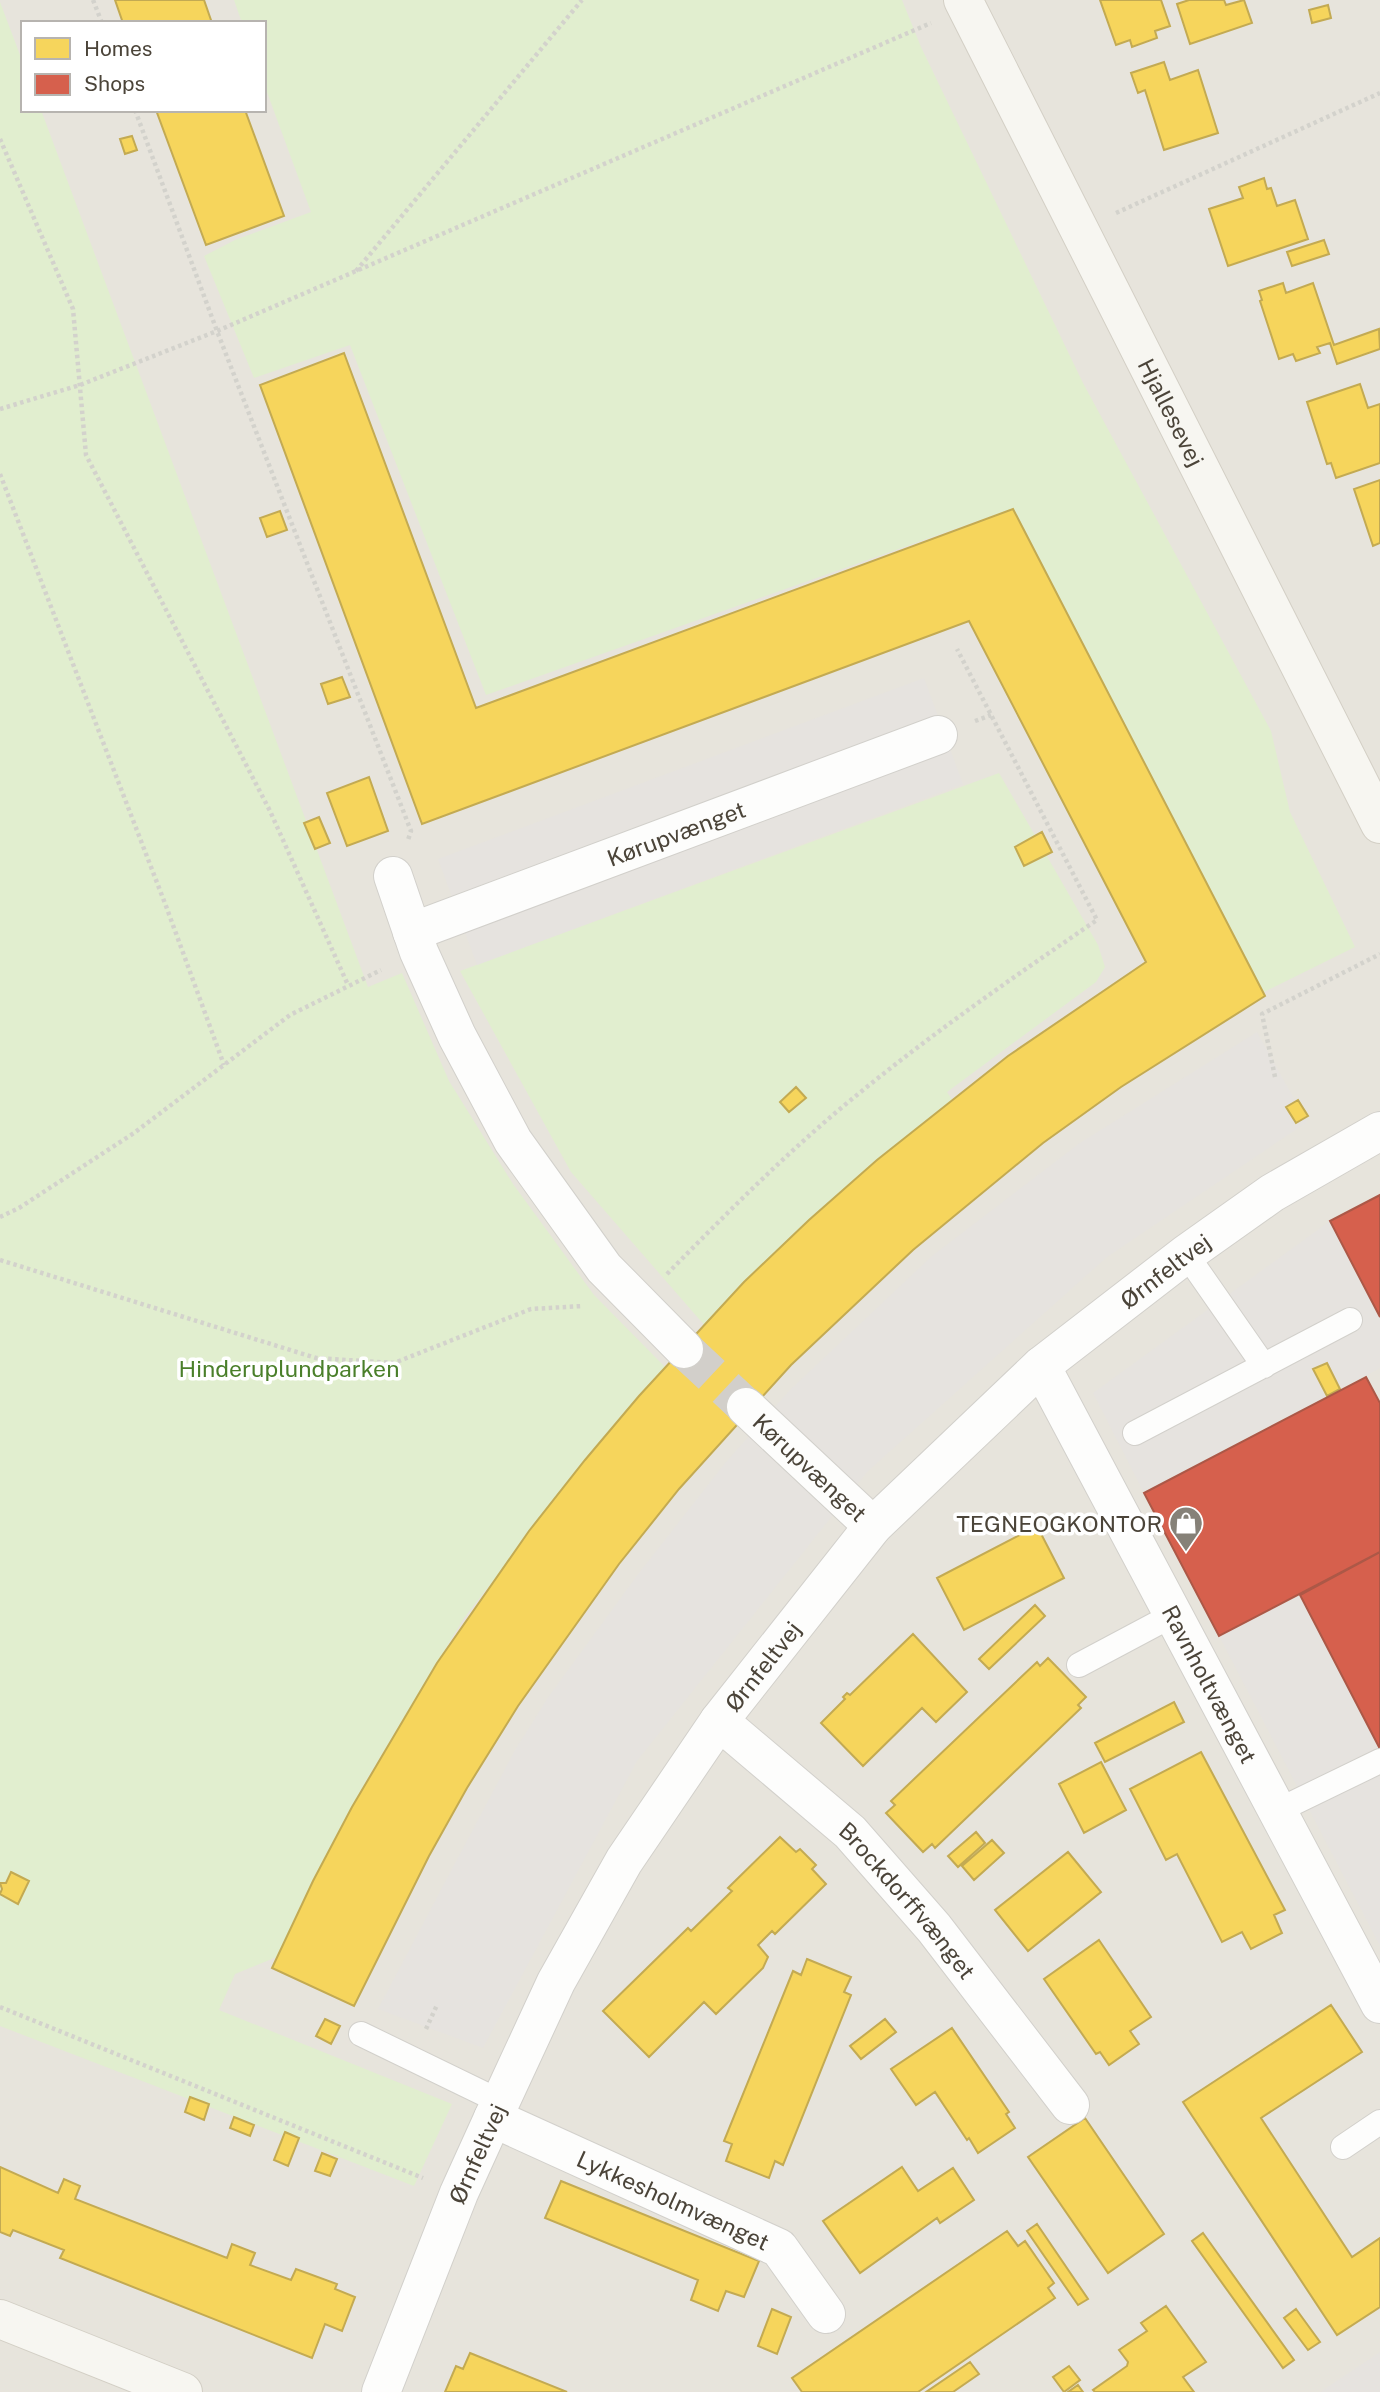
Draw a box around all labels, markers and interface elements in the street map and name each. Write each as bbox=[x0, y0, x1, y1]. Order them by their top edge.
legend bbox=[21, 21, 266, 112]
text: Homes bbox=[84, 36, 152, 61]
text: Shops bbox=[84, 71, 145, 96]
street label: Hjallesevej bbox=[1133, 354, 1210, 471]
street label: Kørupvænget bbox=[603, 795, 749, 871]
street label: Ørnfeltvej bbox=[1114, 1228, 1216, 1314]
park label: Hinderuplundparken bbox=[179, 1355, 399, 1382]
street label: Kørupvænget bbox=[748, 1408, 873, 1527]
shop icon: TEGNEOGKONTOR bbox=[1167, 1504, 1205, 1553]
place label: TEGNEOGKONTOR bbox=[956, 1510, 1162, 1537]
street label: Ravnholtvænget bbox=[1157, 1600, 1263, 1767]
street label: Ørnfeltvej bbox=[719, 1616, 806, 1716]
street label: Brockdorffvænget bbox=[834, 1816, 981, 1984]
street label: Ørnfeltvej bbox=[443, 2099, 511, 2207]
street label: Lykkesholmvænget bbox=[573, 2145, 774, 2255]

